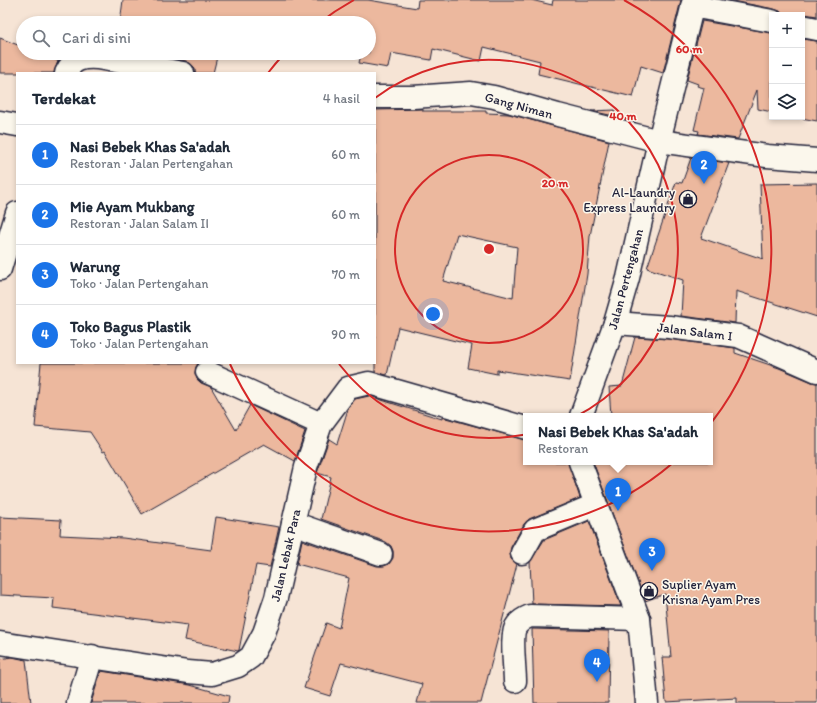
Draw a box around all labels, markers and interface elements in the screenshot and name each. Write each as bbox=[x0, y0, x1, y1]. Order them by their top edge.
map controls bbox=[769, 12, 805, 120]
button: + bbox=[769, 12, 805, 48]
search box bbox=[16, 16, 376, 60]
icon: search bbox=[30, 27, 52, 49]
text: Cari di sini bbox=[62, 29, 131, 47]
text: 60 m bbox=[676, 42, 703, 56]
button: − bbox=[769, 48, 805, 84]
button: layers bbox=[769, 84, 805, 120]
text: Terdekat bbox=[32, 88, 96, 108]
street label: Gang Niman bbox=[483, 89, 555, 122]
text: 4 hasil bbox=[323, 91, 360, 106]
text: 40 m bbox=[609, 109, 638, 123]
text: Nasi Bebek Khas Sa'adah bbox=[70, 138, 230, 156]
text: 1 bbox=[42, 147, 48, 162]
text: 60 m bbox=[331, 147, 360, 162]
pin: 2 bbox=[691, 151, 717, 184]
text: Restoran · Jalan Pertengahan bbox=[70, 156, 233, 171]
text: 20 m bbox=[542, 176, 569, 190]
place label: Al-Laundry Express Laundry bbox=[584, 185, 675, 215]
shop icon: Al-Laundry Express Laundry bbox=[678, 189, 698, 209]
text: Mie Ayam Mukbang bbox=[70, 198, 195, 216]
text: 2 bbox=[42, 207, 48, 222]
text: 60 m bbox=[331, 207, 360, 222]
text: Restoran · Jalan Salam II bbox=[70, 216, 209, 231]
street label: Jalan Pertengahan bbox=[605, 227, 646, 331]
centre of rings bbox=[482, 242, 496, 256]
text: Warung bbox=[70, 258, 120, 276]
text: 3 bbox=[41, 267, 49, 282]
text: 70 m bbox=[332, 267, 360, 282]
text: Toko · Jalan Pertengahan bbox=[70, 276, 208, 291]
your location bbox=[423, 304, 443, 324]
text: Toko Bagus Plastik bbox=[70, 318, 191, 336]
street label: Jalan Salam I bbox=[656, 319, 734, 344]
text: 4 bbox=[41, 327, 49, 342]
text: 90 m bbox=[331, 327, 360, 342]
text: Toko · Jalan Pertengahan bbox=[70, 336, 208, 351]
popup bbox=[523, 413, 713, 465]
text: Nasi Bebek Khas Sa'adah bbox=[538, 423, 698, 441]
text: Restoran bbox=[538, 441, 588, 456]
pin: 1 bbox=[605, 478, 631, 511]
street label: Jalan Lebak Para bbox=[268, 507, 303, 603]
pin: 3 bbox=[639, 538, 665, 571]
place label: Suplier Ayam Krisna Ayam Pres bbox=[662, 577, 760, 607]
shop icon: Suplier Ayam Krisna Ayam Pres bbox=[639, 581, 659, 601]
pin: 4 bbox=[584, 649, 610, 682]

